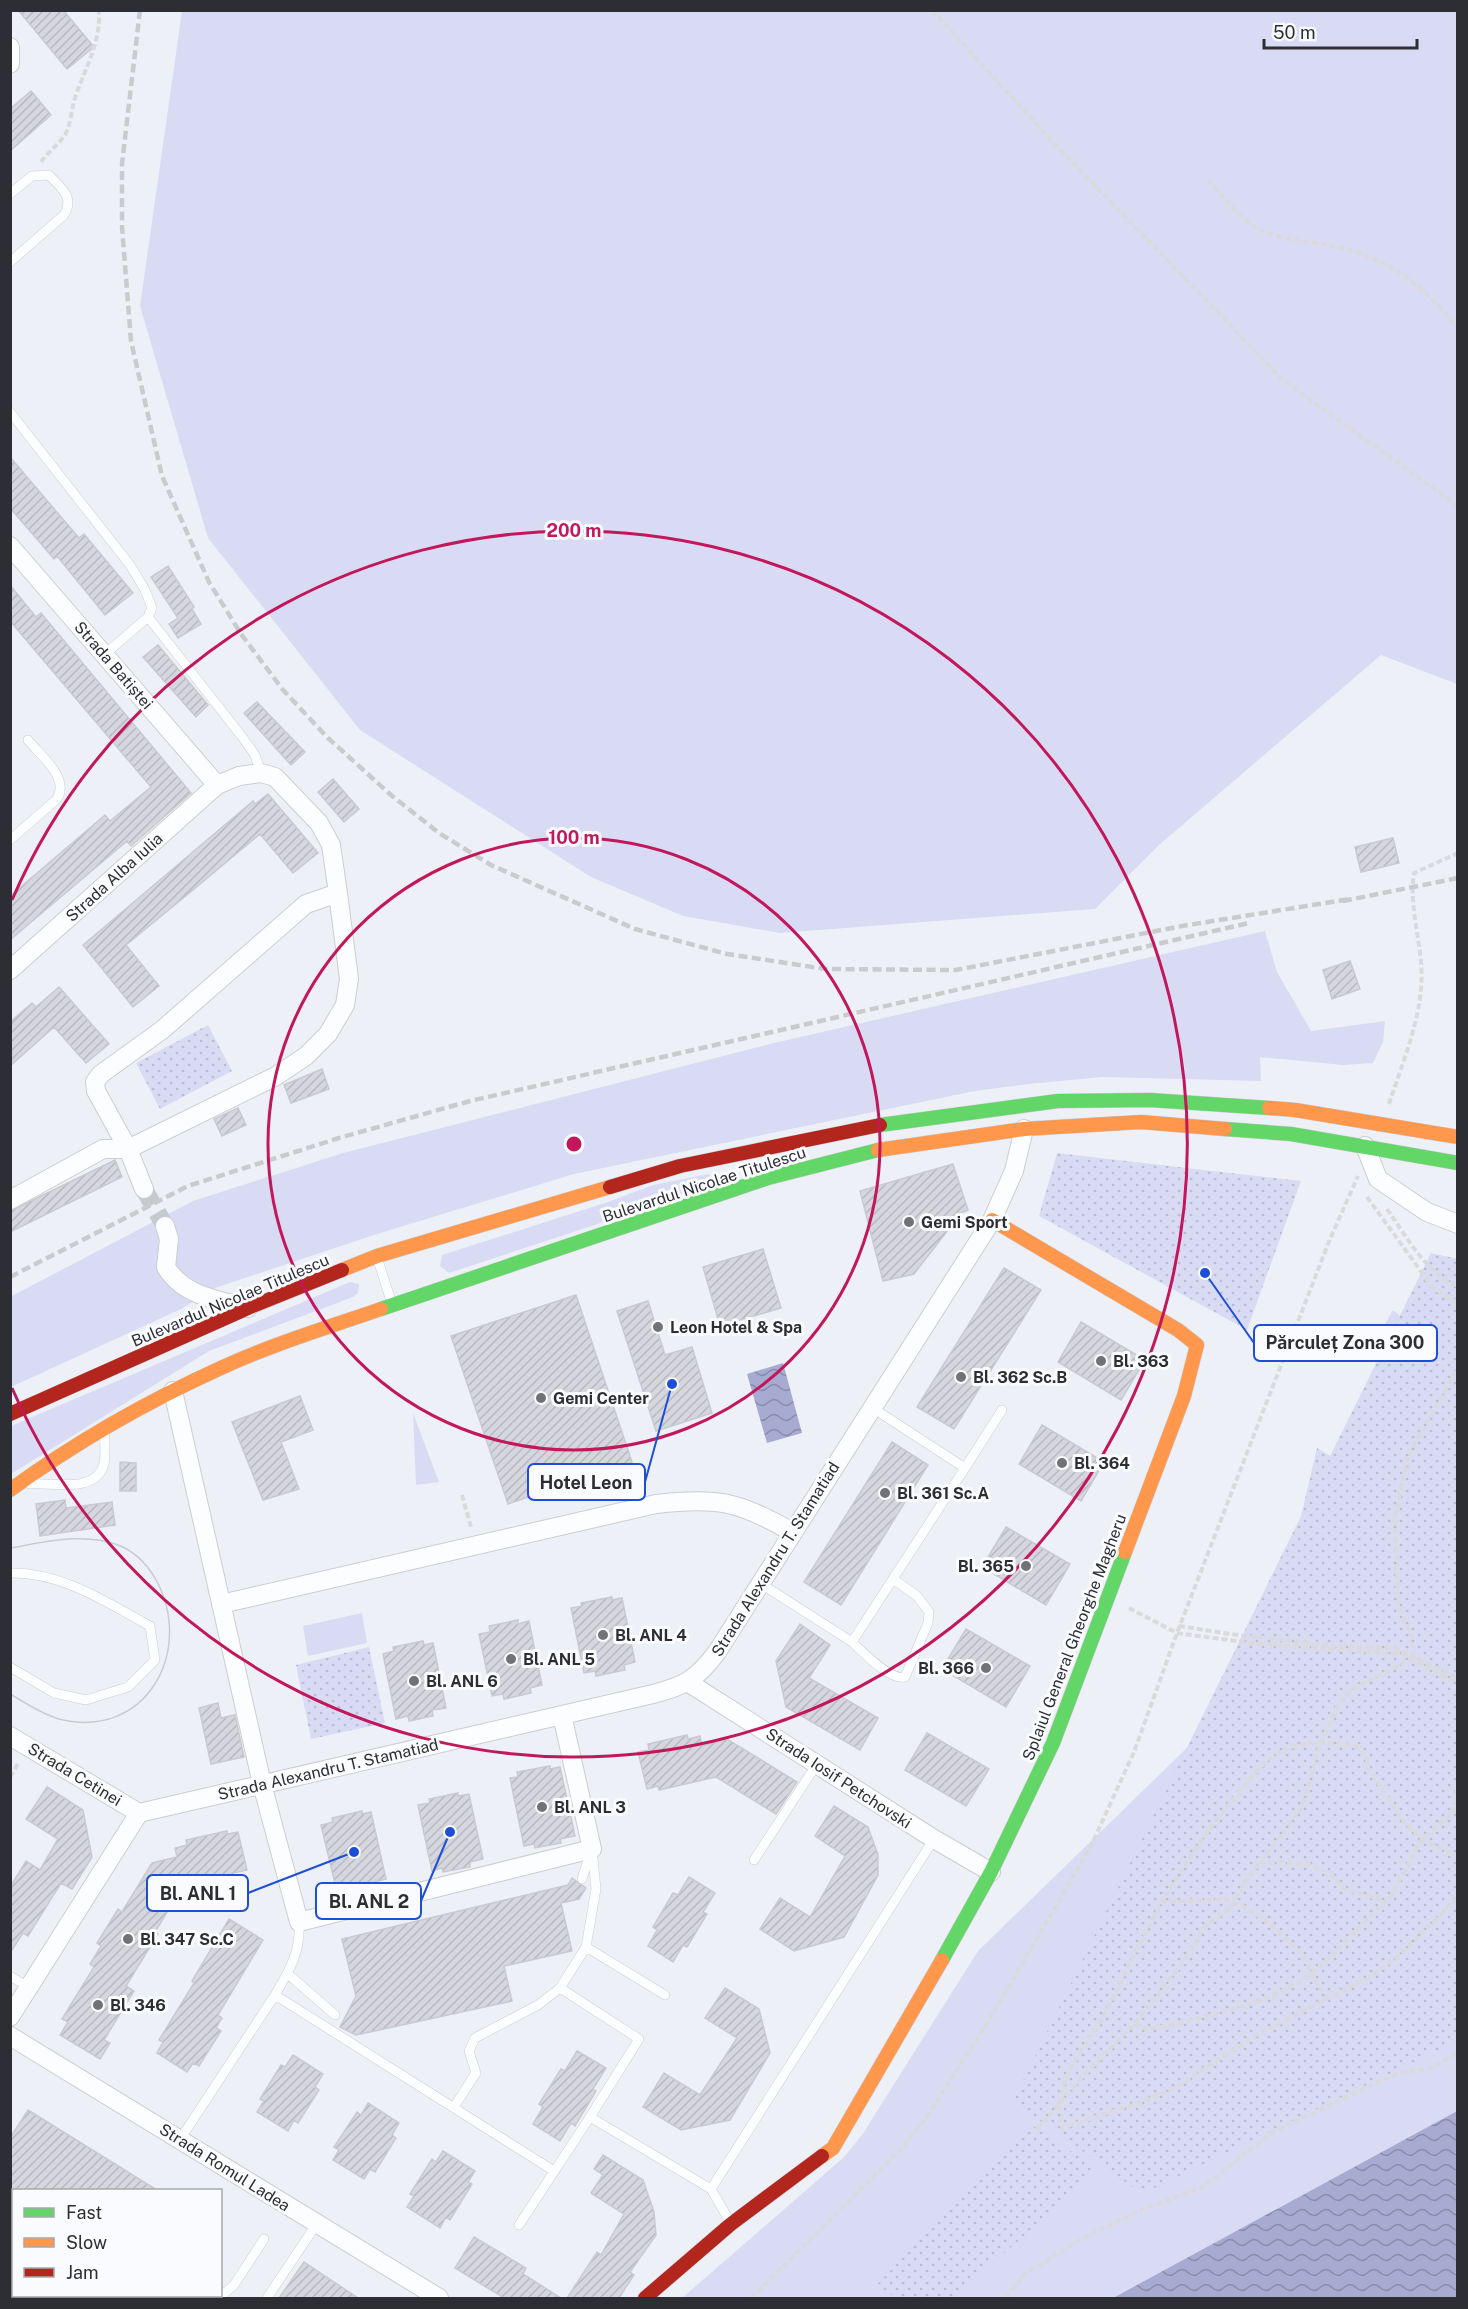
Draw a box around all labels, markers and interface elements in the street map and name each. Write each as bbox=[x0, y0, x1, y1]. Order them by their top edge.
scale bar bbox=[1264, 12, 1417, 50]
text: 50 m bbox=[1273, 22, 1316, 43]
text: 200 m bbox=[547, 520, 601, 541]
street label: Strada Batiștei bbox=[70, 618, 157, 713]
text: 100 m bbox=[548, 827, 600, 848]
street label: Strada Alba Iulia bbox=[62, 829, 167, 926]
centre of rings bbox=[564, 1134, 584, 1154]
street label: Bulevardul Nicolae Titulescu bbox=[600, 1143, 808, 1226]
place label: Gemi Sport bbox=[921, 1213, 1008, 1232]
marker: Gemi Sport bbox=[902, 1215, 916, 1229]
street label: Bulevardul Nicolae Titulescu bbox=[129, 1250, 332, 1351]
place label: Leon Hotel & Spa bbox=[670, 1318, 802, 1337]
marker: Leon Hotel & Spa bbox=[651, 1320, 665, 1334]
callout: Părculeț Zona 300 bbox=[1254, 1325, 1437, 1361]
text: Părculeț Zona 300 bbox=[1266, 1332, 1424, 1353]
place label: Bl. 363 bbox=[1113, 1352, 1169, 1371]
marker: Bl. 363 bbox=[1094, 1354, 1108, 1368]
place label: Bl. 362 Sc.B bbox=[973, 1368, 1067, 1387]
marker: Bl. 362 Sc.B bbox=[954, 1370, 968, 1384]
place label: Gemi Center bbox=[553, 1389, 649, 1408]
marker: Gemi Center bbox=[534, 1391, 548, 1405]
place label: Bl. 364 bbox=[1074, 1454, 1130, 1473]
marker: Bl. 364 bbox=[1055, 1456, 1069, 1470]
street label: Strada Alexandru T. Stamatiad bbox=[708, 1458, 843, 1660]
callout: Hotel Leon bbox=[528, 1464, 645, 1500]
text: Hotel Leon bbox=[540, 1472, 632, 1493]
place label: Bl. 361 Sc.A bbox=[897, 1484, 989, 1503]
marker: Bl. 361 Sc.A bbox=[878, 1486, 892, 1500]
street label: Splaiul General Gheorghe Magheru bbox=[1019, 1511, 1130, 1763]
place label: Bl. 365 bbox=[958, 1557, 1014, 1576]
marker: Bl. 365 bbox=[1019, 1559, 1033, 1573]
place label: Bl. ANL 4 bbox=[615, 1626, 687, 1645]
marker: Bl. ANL 4 bbox=[596, 1628, 610, 1642]
place label: Bl. ANL 5 bbox=[523, 1650, 595, 1669]
marker: Bl. ANL 5 bbox=[504, 1652, 518, 1666]
place label: Bl. 366 bbox=[918, 1659, 974, 1678]
marker: Bl. 366 bbox=[979, 1661, 993, 1675]
place label: Bl. ANL 6 bbox=[426, 1672, 498, 1691]
marker: Bl. ANL 6 bbox=[407, 1674, 421, 1688]
street label: Strada Iosif Petchovski bbox=[762, 1724, 915, 1833]
street label: Strada Alexandru T. Stamatiad bbox=[216, 1735, 440, 1804]
street label: Strada Cetinei bbox=[24, 1739, 125, 1810]
place label: Bl. ANL 3 bbox=[554, 1798, 626, 1817]
marker: Bl. ANL 3 bbox=[535, 1800, 549, 1814]
callout: Bl. ANL 1 bbox=[147, 1875, 248, 1911]
text: Bl. ANL 1 bbox=[160, 1883, 236, 1904]
callout: Bl. ANL 2 bbox=[316, 1883, 421, 1919]
text: Bl. ANL 2 bbox=[329, 1891, 409, 1912]
place label: Bl. 347 Sc.C bbox=[140, 1930, 234, 1949]
marker: Bl. 347 Sc.C bbox=[121, 1932, 135, 1946]
place label: Bl. 346 bbox=[110, 1996, 166, 2015]
marker: Bl. 346 bbox=[91, 1998, 105, 2012]
street label: Strada Romul Ladea bbox=[156, 2119, 294, 2215]
legend bbox=[12, 2189, 222, 2297]
text: Fast bbox=[66, 2202, 102, 2223]
text: Slow bbox=[66, 2232, 107, 2253]
text: Jam bbox=[66, 2262, 99, 2283]

